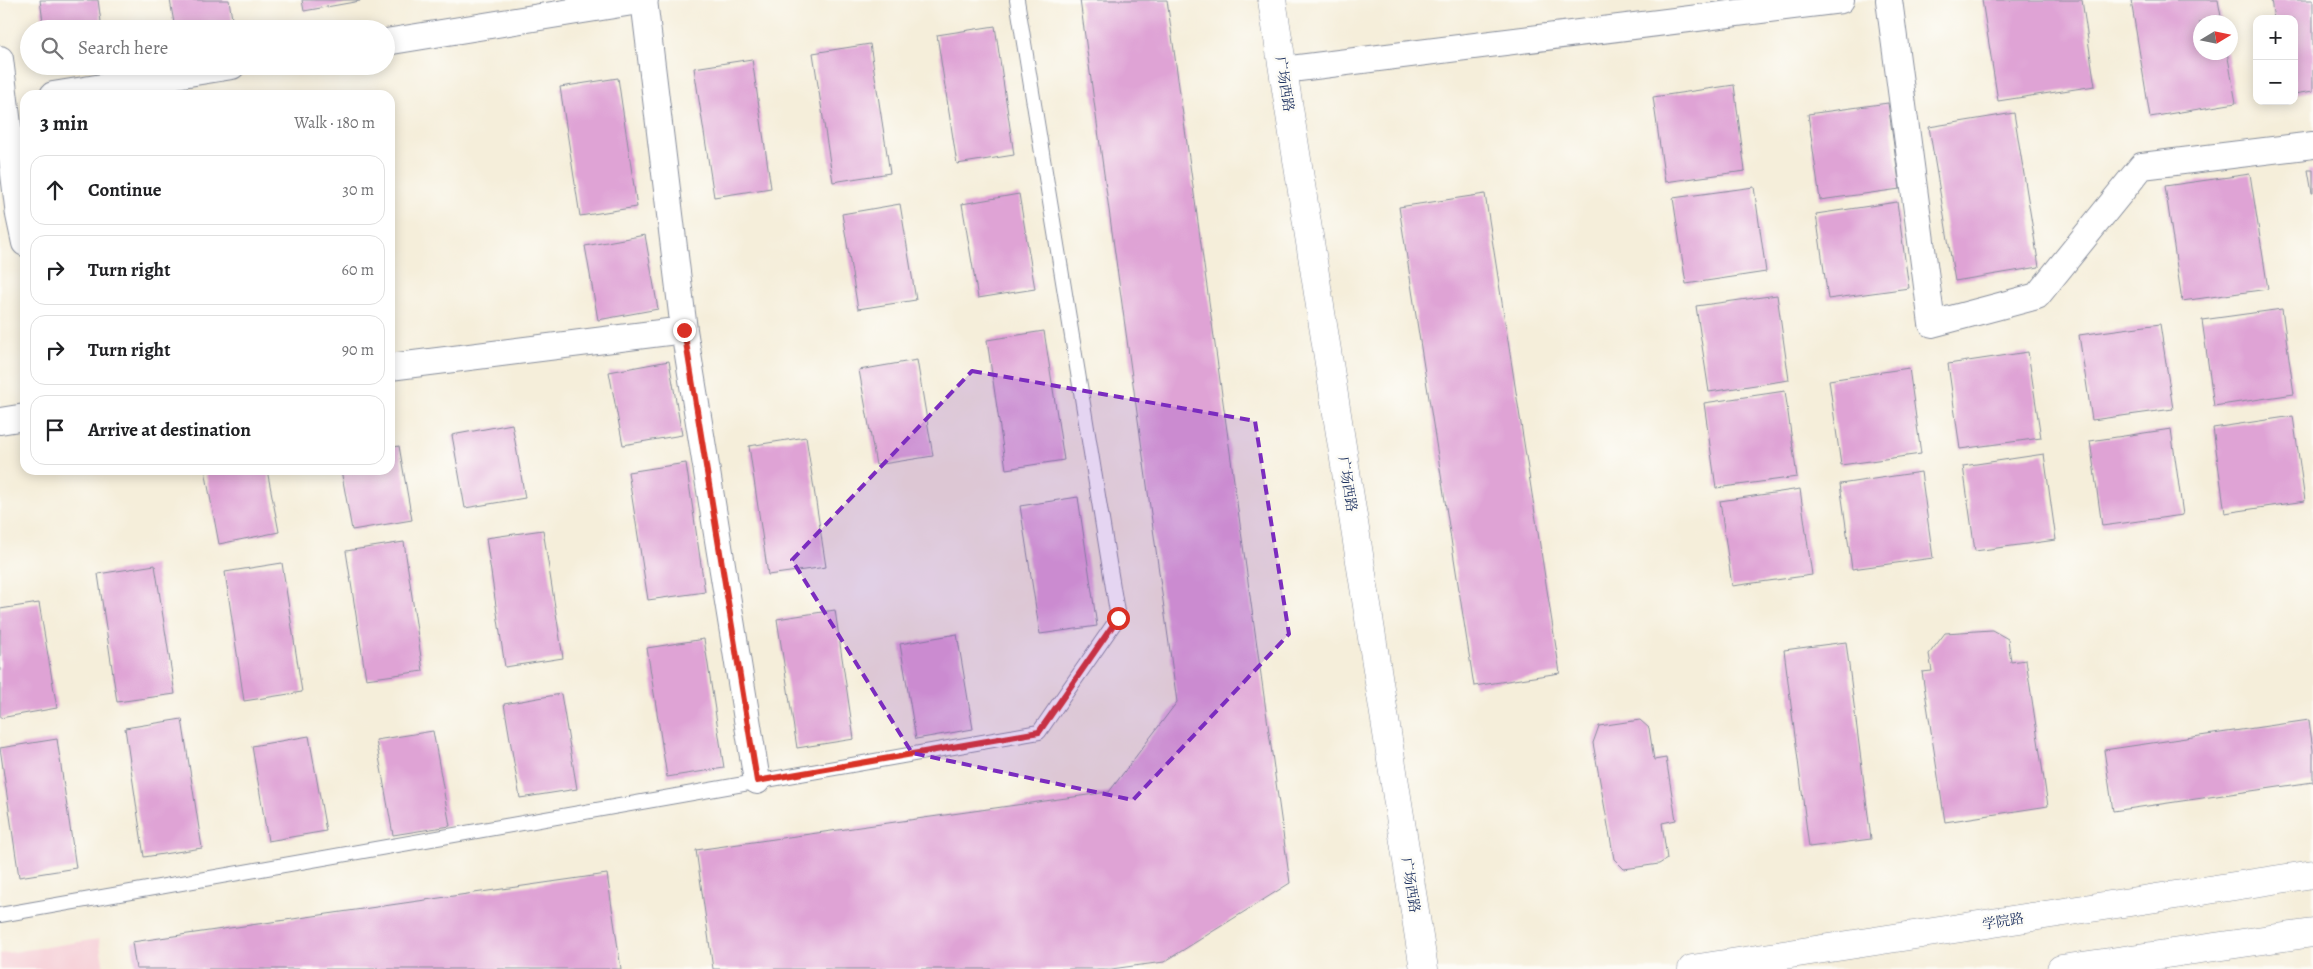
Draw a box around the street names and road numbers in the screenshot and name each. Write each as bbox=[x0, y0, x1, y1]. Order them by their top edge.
street label: 广场西路 bbox=[1271, 55, 1298, 113]
street label: 广场西路 bbox=[1334, 455, 1361, 513]
street label: 广场西路 bbox=[1397, 856, 1424, 914]
street label: 学院路 bbox=[1981, 909, 2025, 934]

